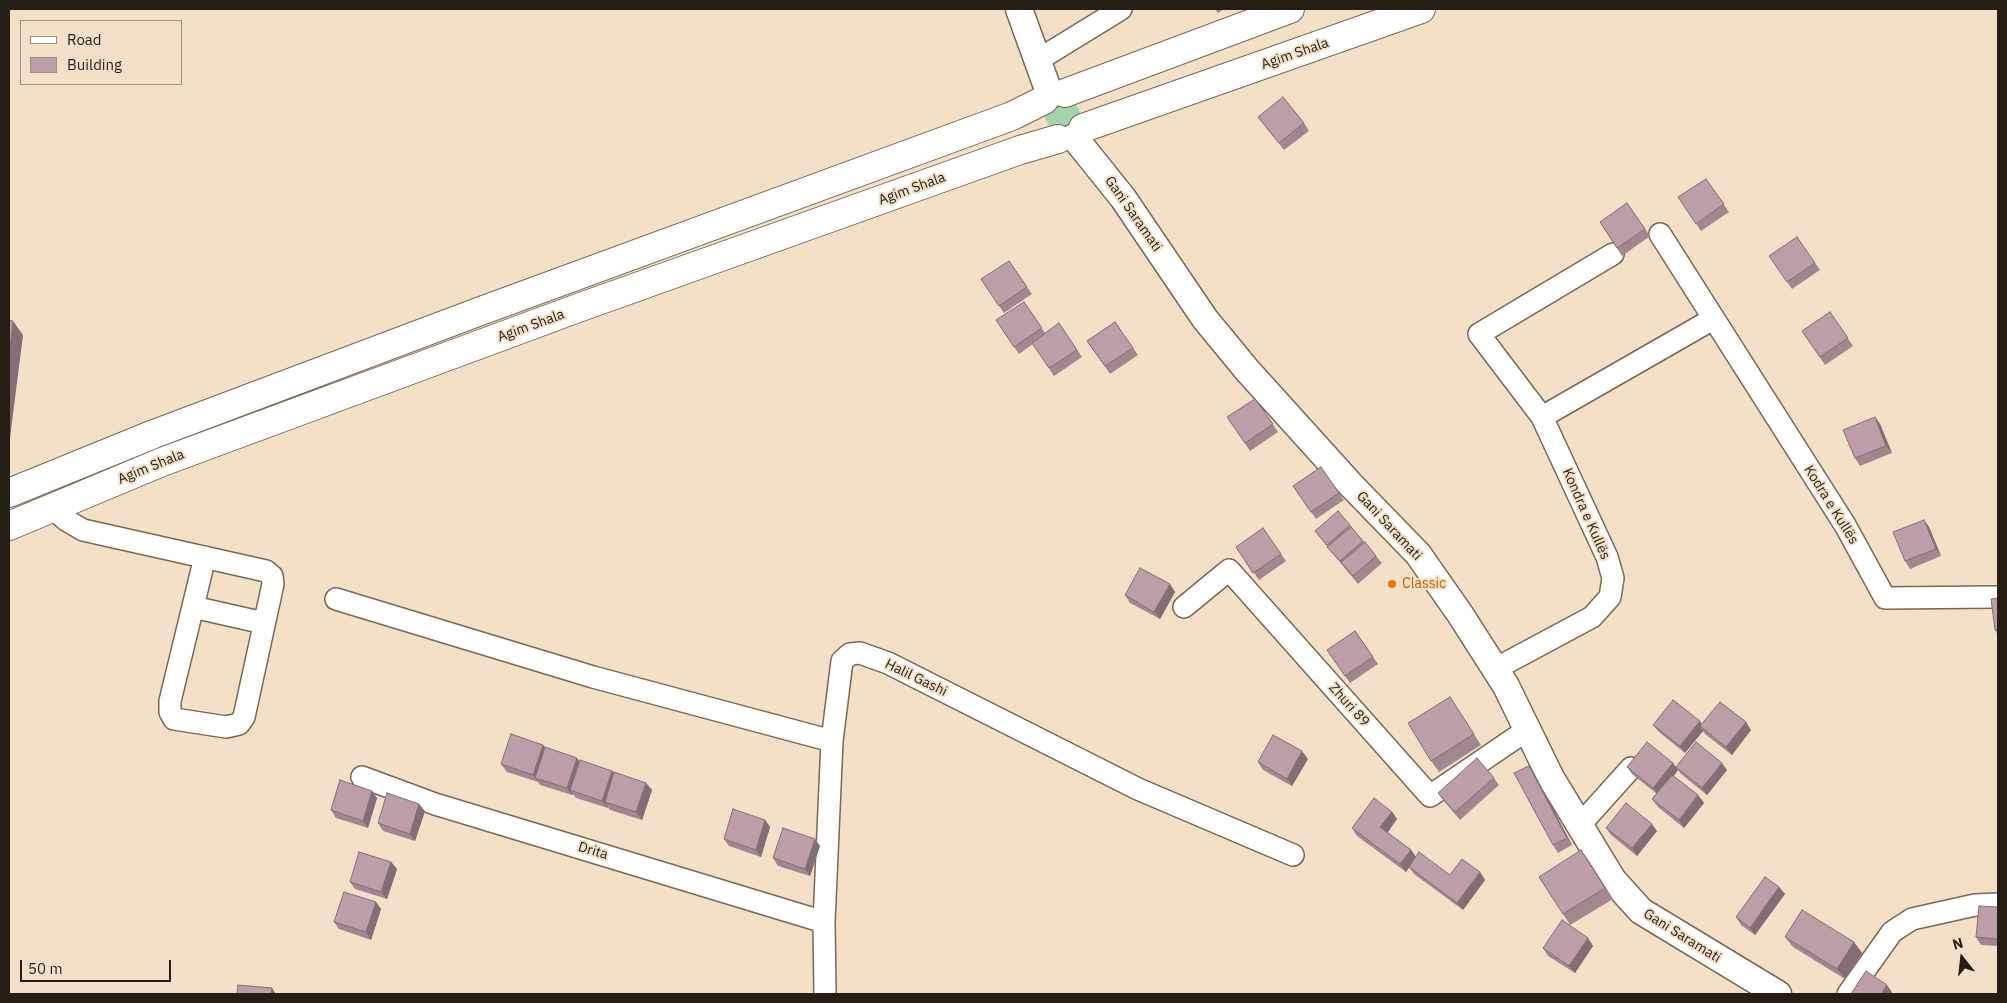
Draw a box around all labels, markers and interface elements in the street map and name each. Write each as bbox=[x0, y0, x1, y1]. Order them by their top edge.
legend bbox=[20, 20, 182, 85]
text: Road bbox=[67, 30, 102, 49]
street label: Agim Shala bbox=[1259, 35, 1331, 73]
text: Building bbox=[67, 55, 122, 74]
street label: Agim Shala bbox=[876, 169, 948, 209]
street label: Gani Saramati bbox=[1101, 173, 1165, 255]
street label: Agim Shala bbox=[495, 306, 567, 346]
street label: Agim Shala bbox=[115, 446, 187, 488]
street label: Kodra e Kullës bbox=[1800, 462, 1862, 548]
street label: Kondra e Kullës bbox=[1558, 466, 1614, 562]
street label: Gani Saramati bbox=[1353, 488, 1425, 564]
place label: Classic bbox=[1402, 576, 1446, 592]
marker: Classic bbox=[1386, 578, 1398, 590]
street label: Halil Gashi bbox=[882, 656, 950, 700]
street label: Zhuri 89 bbox=[1325, 680, 1373, 730]
street label: Drita bbox=[576, 839, 610, 863]
street label: Gani Saramati bbox=[1640, 905, 1724, 967]
north arrow bbox=[1937, 933, 1987, 983]
text: N bbox=[1951, 934, 1965, 954]
scale bar bbox=[22, 950, 174, 982]
text: 50 m bbox=[28, 959, 63, 978]

